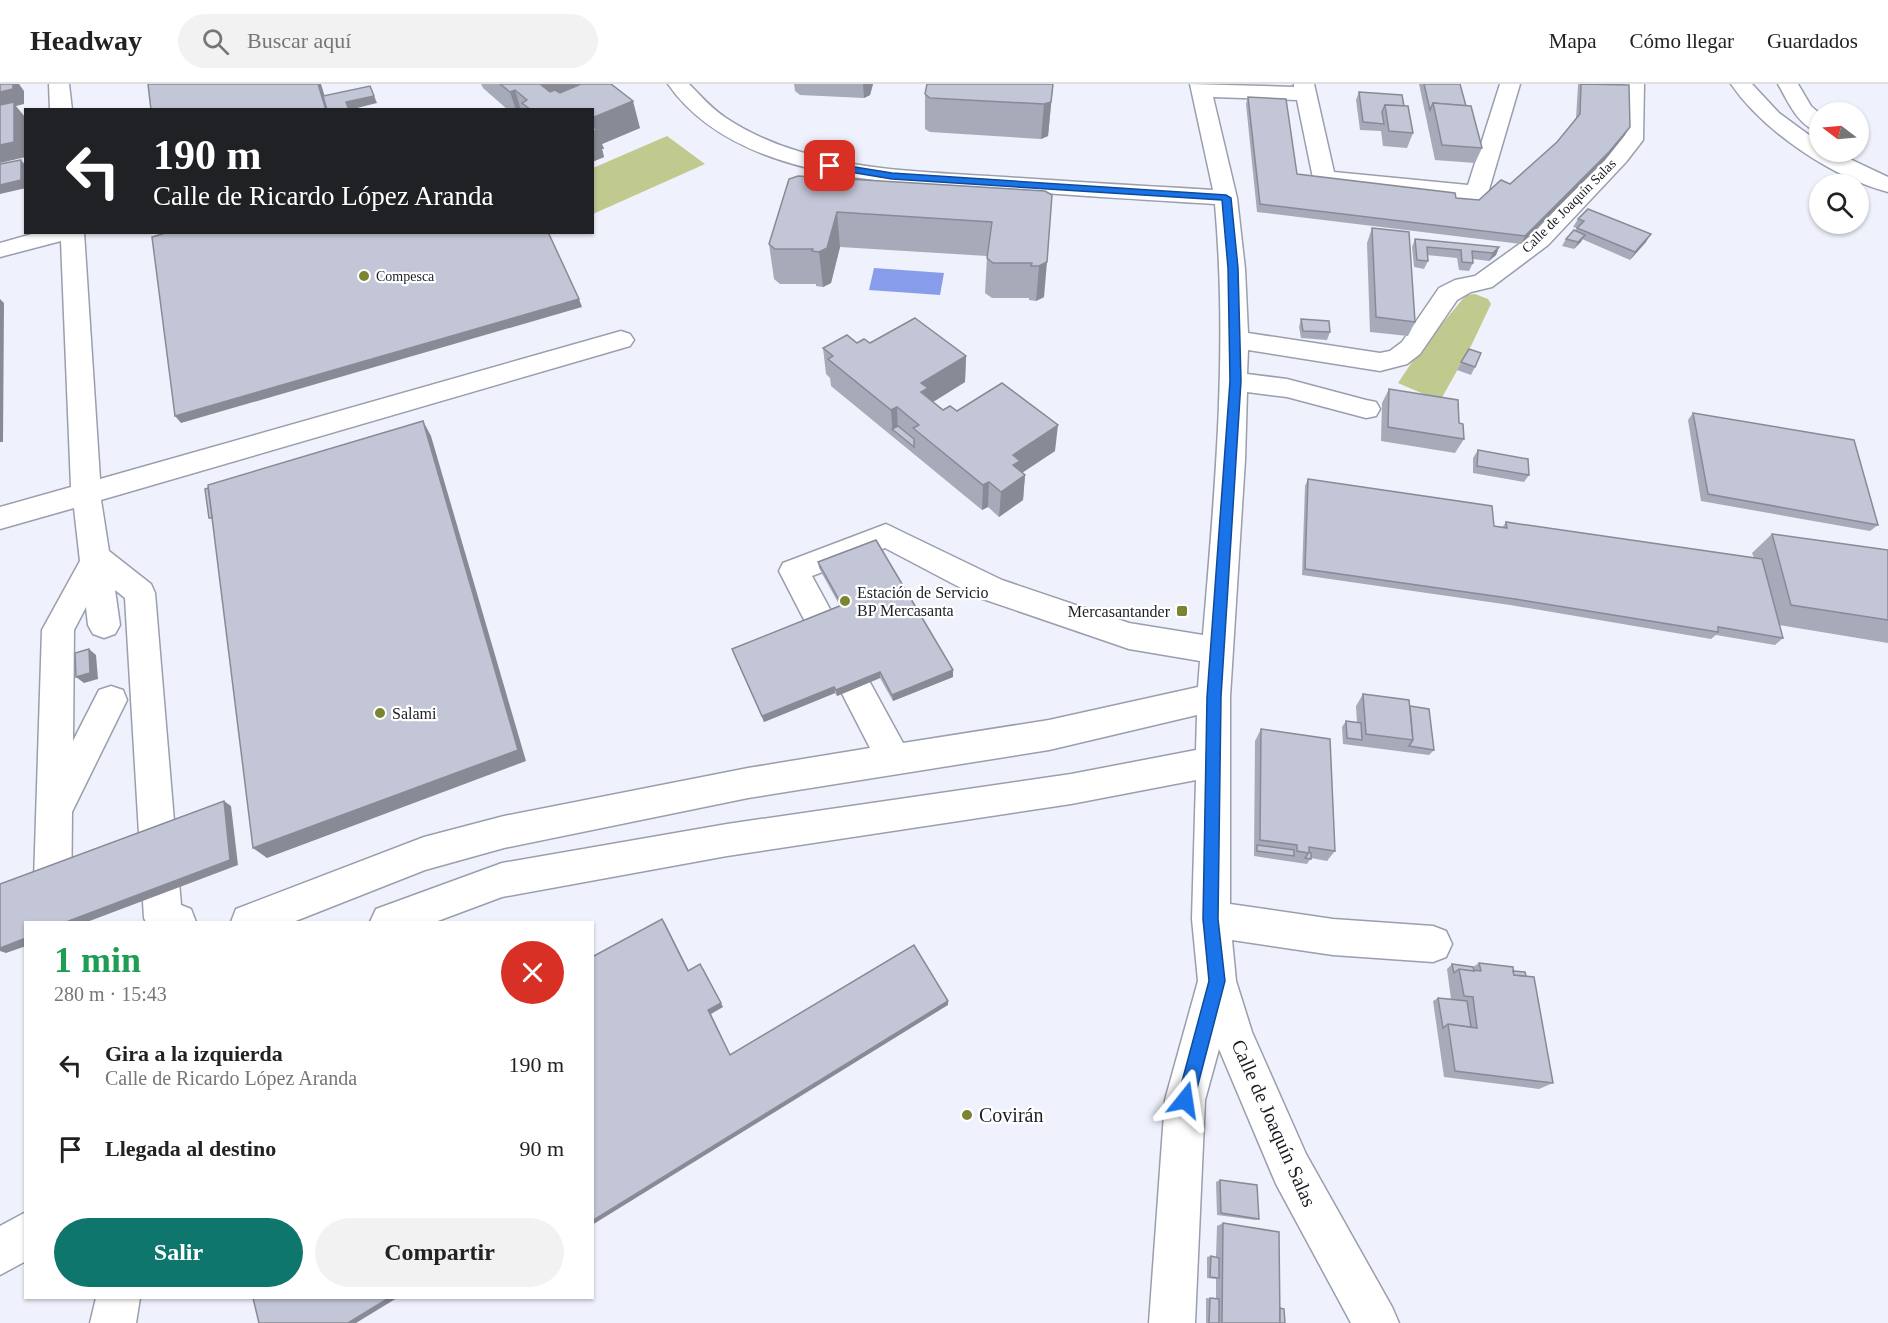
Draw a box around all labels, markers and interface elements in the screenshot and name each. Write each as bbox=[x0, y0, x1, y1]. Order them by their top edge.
search box bbox=[178, 14, 598, 68]
text: Headway bbox=[30, 25, 142, 56]
icon: search bbox=[199, 25, 232, 58]
text: Buscar aquí bbox=[247, 28, 351, 53]
text: Mapa bbox=[1549, 29, 1597, 53]
text: Cómo llegar bbox=[1630, 29, 1734, 53]
text: Guardados bbox=[1767, 29, 1858, 53]
north arrow bbox=[1809, 102, 1869, 162]
map controls bbox=[1809, 102, 1869, 234]
icon: left bbox=[54, 132, 132, 210]
text: 190 m bbox=[153, 132, 262, 178]
pin bbox=[804, 140, 855, 191]
icon: arrive bbox=[813, 149, 846, 182]
street label: Calle de Joaquín Salas bbox=[1519, 156, 1619, 256]
button: search bbox=[1809, 174, 1869, 234]
text: Calle de Ricardo López Aranda bbox=[153, 181, 493, 211]
marker: Compesca bbox=[357, 269, 371, 283]
place label: Compesca bbox=[376, 269, 435, 284]
place label: Estación de Servicio BP Mercasanta bbox=[857, 584, 989, 619]
marker: Estación de Servicio BP Mercasanta bbox=[838, 594, 852, 608]
place label: Mercasantander bbox=[1068, 603, 1171, 620]
marker: Mercasantander bbox=[1175, 604, 1189, 618]
place label: Salami bbox=[392, 705, 437, 722]
marker: Salami bbox=[373, 706, 387, 720]
text: 1 min bbox=[54, 940, 141, 980]
button: close bbox=[501, 941, 564, 1004]
text: 280 m · 15:43 bbox=[54, 983, 167, 1005]
street label: Calle de Joaquín Salas bbox=[1226, 1036, 1321, 1211]
text: Gira a la izquierda bbox=[105, 1041, 283, 1066]
icon: left bbox=[54, 1049, 87, 1082]
text: 190 m bbox=[508, 1052, 564, 1077]
text: Calle de Ricardo López Aranda bbox=[105, 1067, 357, 1089]
position arrow bbox=[1153, 1068, 1217, 1132]
place label: Covirán bbox=[979, 1104, 1043, 1126]
marker: Covirán bbox=[960, 1108, 974, 1122]
icon: arrive bbox=[54, 1133, 87, 1166]
text: Llegada al destino bbox=[105, 1136, 276, 1161]
text: 90 m bbox=[519, 1136, 564, 1161]
button: Salir bbox=[54, 1218, 303, 1287]
button: Compartir bbox=[315, 1218, 564, 1287]

